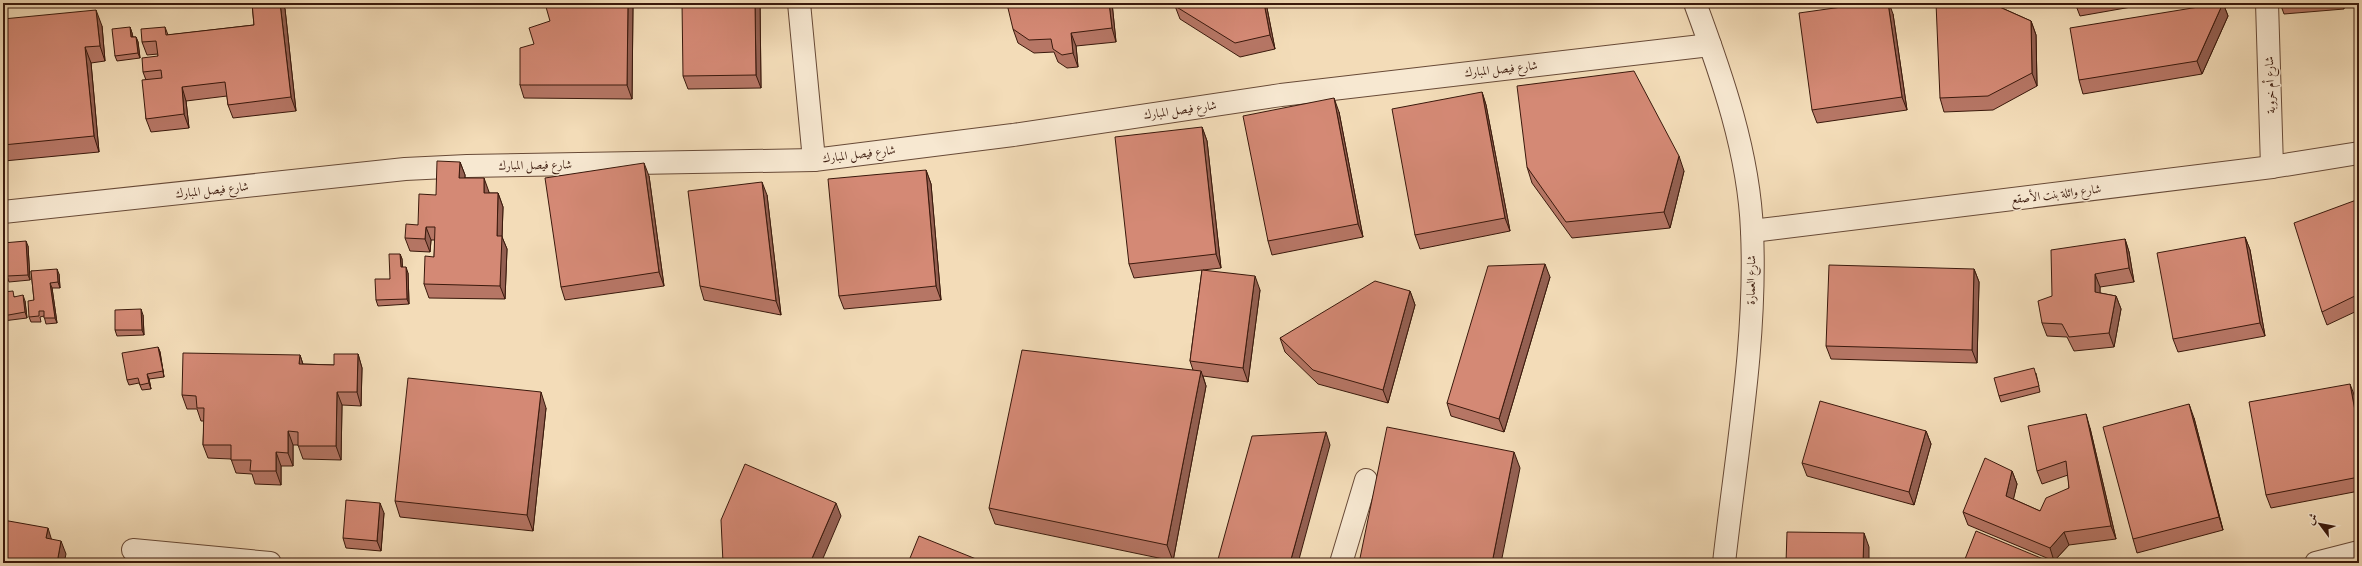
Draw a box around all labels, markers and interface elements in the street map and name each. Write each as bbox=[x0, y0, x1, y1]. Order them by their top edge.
street label: شارع أم خروبة bbox=[2261, 56, 2282, 114]
street label: شارع فيصل المبارك bbox=[1464, 58, 1539, 84]
street label: شارع فيصل المبارك bbox=[1142, 98, 1218, 126]
street label: شارع فيصل المبارك bbox=[821, 143, 897, 169]
street label: شارع فيصل المبارك bbox=[498, 157, 572, 177]
street label: شارع فيصل المبارك bbox=[175, 179, 250, 205]
street label: شارع وائلة بنت الأصقع bbox=[2010, 180, 2102, 210]
street label: شارع العمارة bbox=[1744, 255, 1762, 305]
north arrow bbox=[2300, 504, 2340, 544]
text: ش bbox=[2304, 511, 2321, 528]

